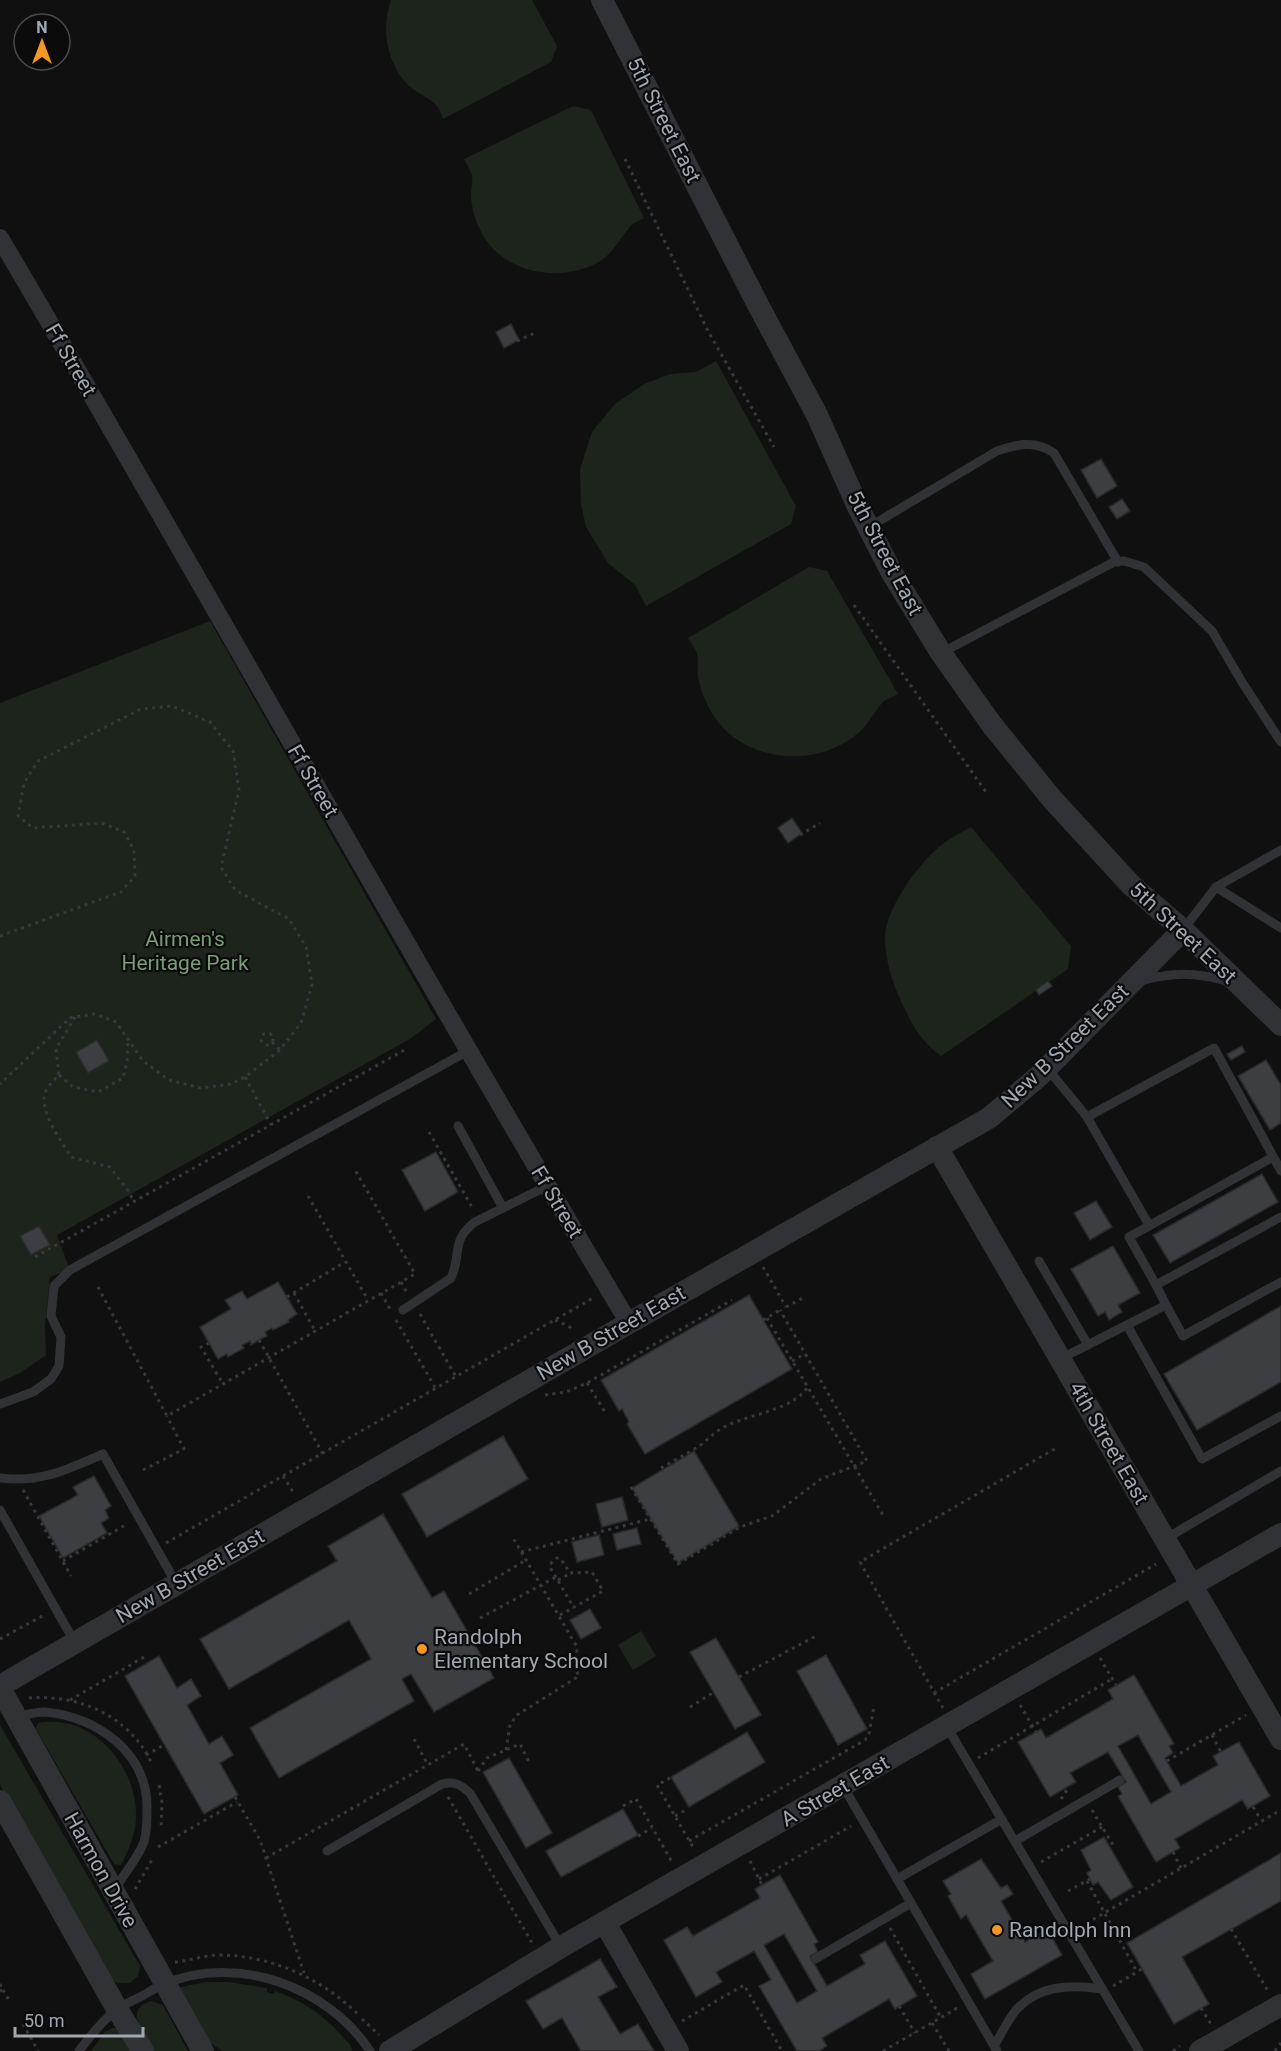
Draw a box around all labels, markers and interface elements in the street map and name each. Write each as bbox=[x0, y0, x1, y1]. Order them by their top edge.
north arrow bbox=[12, 12, 72, 72]
text: N bbox=[36, 18, 48, 37]
street label: 5th Street East bbox=[622, 53, 706, 187]
street label: Ff Street bbox=[41, 320, 101, 401]
street label: 5th Street East bbox=[842, 487, 928, 619]
street label: Ff Street bbox=[283, 741, 343, 822]
street label: 5th Street East bbox=[1125, 877, 1241, 989]
park label: Airmen's Heritage Park bbox=[121, 927, 249, 975]
street label: New B Street East bbox=[997, 979, 1134, 1113]
street label: Ff Street bbox=[526, 1162, 588, 1242]
street label: New B Street East bbox=[533, 1281, 689, 1385]
street label: 4th Street East bbox=[1064, 1378, 1154, 1508]
street label: New B Street East bbox=[112, 1524, 268, 1628]
place label: Randolph Elementary School bbox=[434, 1625, 608, 1673]
marker: Randolph Elementary School bbox=[415, 1642, 429, 1656]
street label: A Street East bbox=[777, 1750, 893, 1832]
street label: Harmon Drive bbox=[59, 1808, 143, 1932]
place label: Randolph Inn bbox=[1009, 1918, 1131, 1942]
marker: Randolph Inn bbox=[990, 1923, 1004, 1937]
scale bar bbox=[15, 2000, 142, 2038]
text: 50 m bbox=[24, 2010, 64, 2031]

